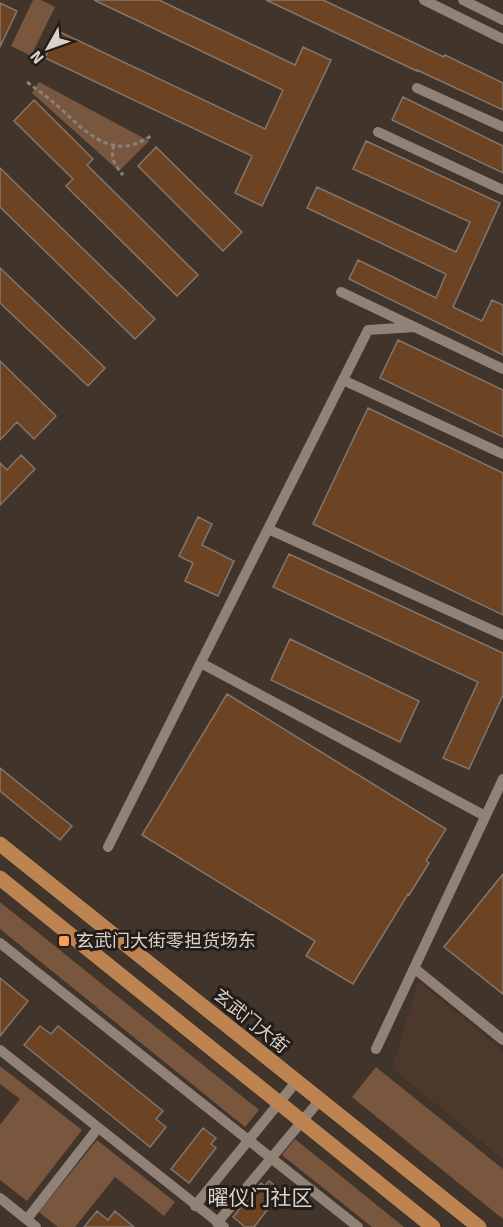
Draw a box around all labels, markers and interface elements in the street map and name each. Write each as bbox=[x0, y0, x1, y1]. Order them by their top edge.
north arrow bbox=[18, 18, 78, 78]
text: N bbox=[26, 46, 49, 68]
place label: 玄武门大街零担货场东 bbox=[76, 930, 256, 952]
marker: 玄武门大街零担货场东 bbox=[57, 934, 71, 948]
street label: 玄武门大街 bbox=[209, 984, 293, 1058]
district label: 曜仪门社区 bbox=[208, 1185, 313, 1211]

